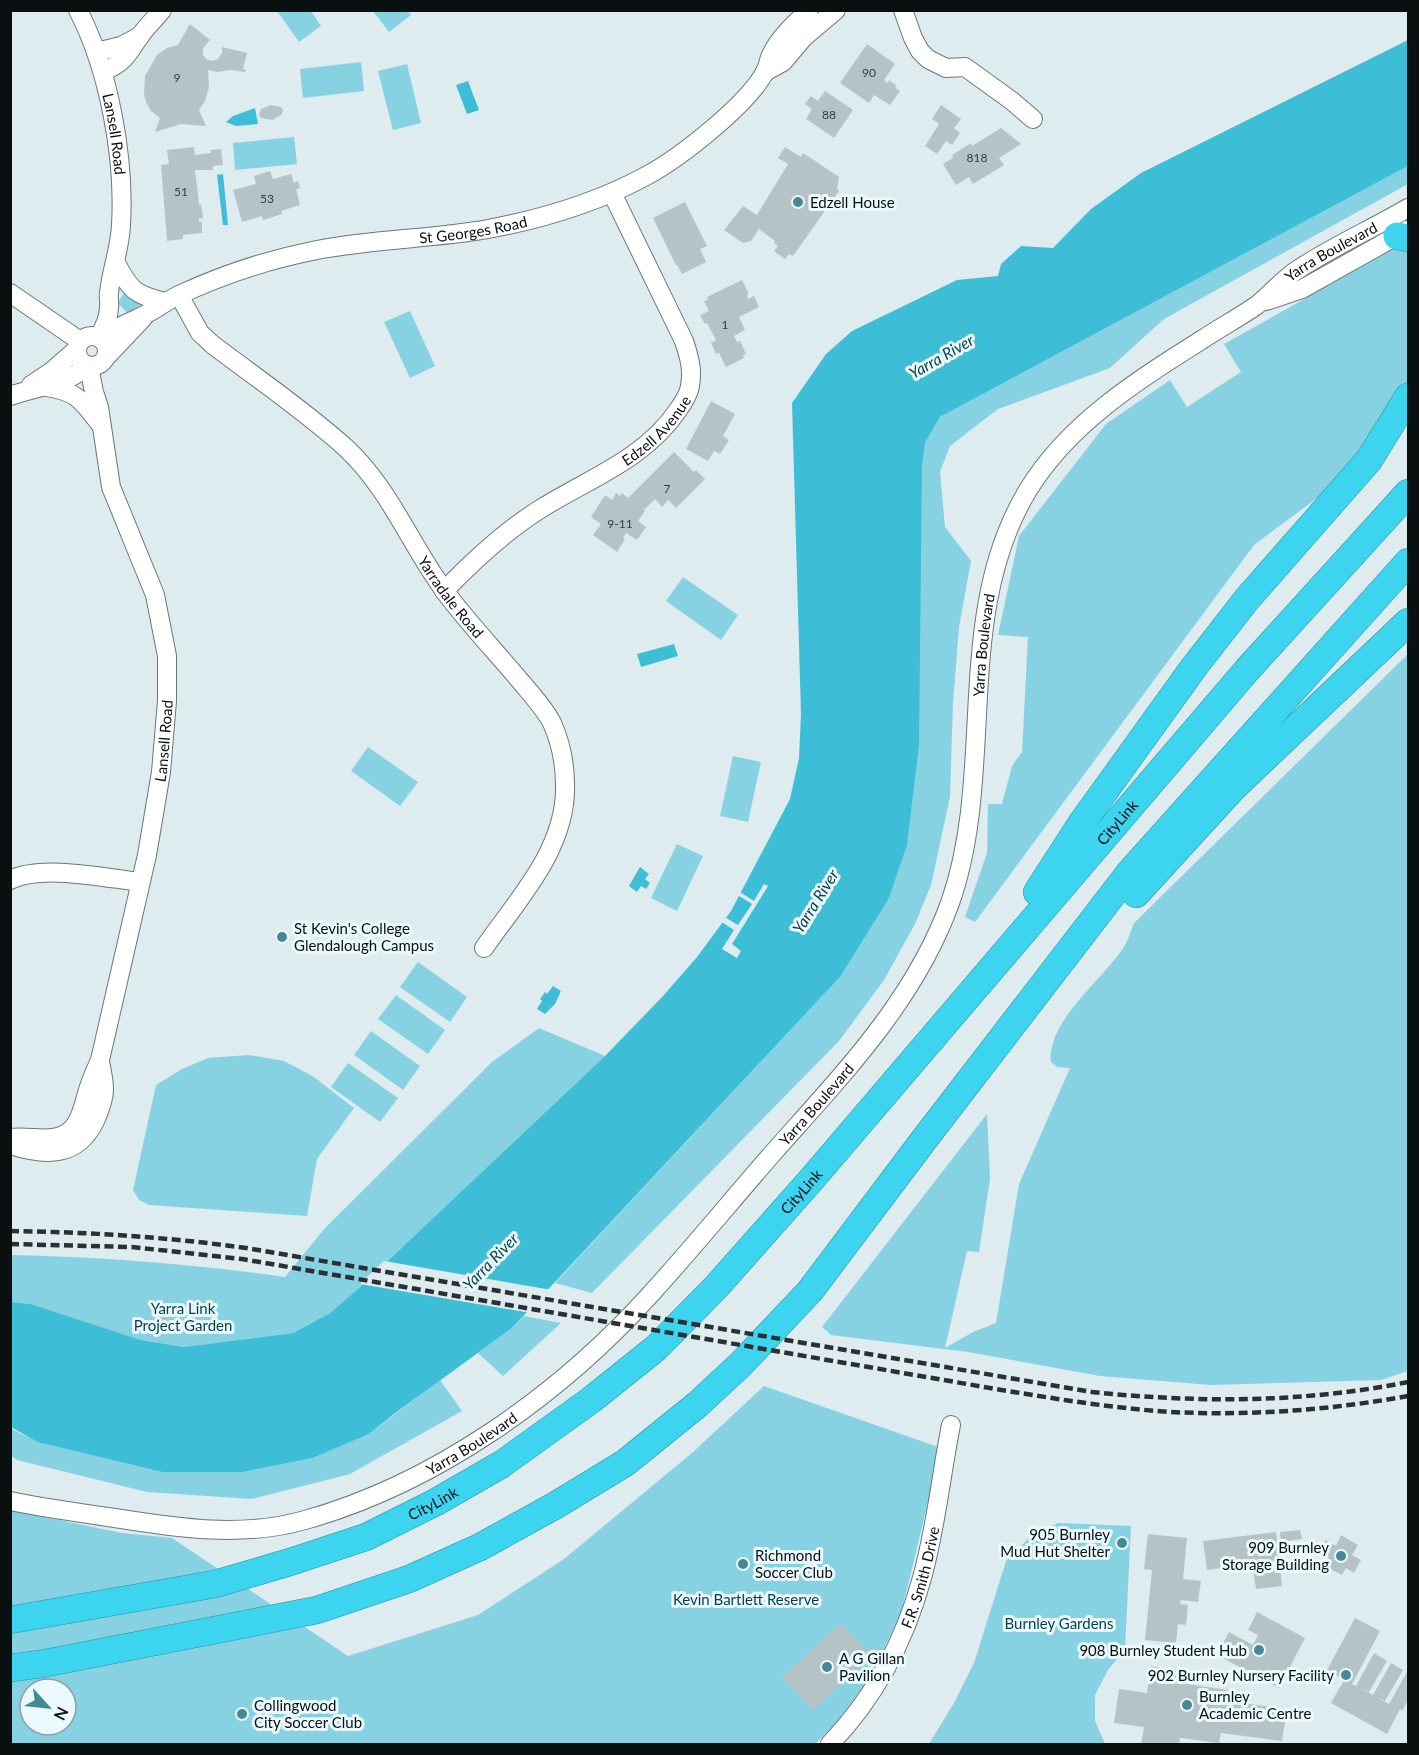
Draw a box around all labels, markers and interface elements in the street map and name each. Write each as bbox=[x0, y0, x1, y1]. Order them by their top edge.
house number: 90 bbox=[862, 65, 876, 80]
house number: 9 bbox=[174, 70, 181, 85]
street label: Lansell Road bbox=[99, 91, 130, 175]
house number: 88 bbox=[822, 107, 836, 122]
house number: 818 bbox=[967, 150, 987, 165]
house number: 51 bbox=[174, 184, 188, 199]
house number: 53 bbox=[260, 191, 274, 206]
place label: Edzell House bbox=[810, 193, 895, 211]
marker: Edzell House bbox=[791, 195, 805, 209]
street label: St Georges Road bbox=[418, 212, 529, 247]
street label: Yarra Boulevard bbox=[1281, 218, 1380, 285]
house number: 1 bbox=[722, 317, 729, 332]
water label: Yarra River bbox=[905, 330, 977, 382]
street label: Edzell Avenue bbox=[618, 392, 694, 469]
house number: 7 bbox=[664, 481, 671, 496]
house number: 9-11 bbox=[607, 516, 633, 531]
street label: Yarradale Road bbox=[415, 552, 488, 641]
street label: Yarra Boulevard bbox=[969, 592, 998, 697]
street label: Lansell Road bbox=[150, 699, 176, 783]
street label: CityLink bbox=[1093, 796, 1142, 849]
water label: Yarra River bbox=[788, 865, 842, 936]
place label: St Kevin's College Glendalough Campus bbox=[294, 919, 434, 954]
marker: St Kevin's College Glendalough Campus bbox=[275, 930, 289, 944]
street label: Yarra Boulevard bbox=[775, 1059, 857, 1149]
street label: CityLink bbox=[776, 1165, 826, 1218]
water label: Yarra River bbox=[458, 1228, 522, 1293]
park label: Yarra Link Project Garden bbox=[134, 1299, 232, 1334]
street label: Yarra Boulevard bbox=[423, 1408, 520, 1478]
street label: CityLink bbox=[405, 1482, 461, 1524]
street label: F.R. Smith Drive bbox=[897, 1525, 942, 1631]
place label: 905 Burnley Mud Hut Shelter bbox=[1000, 1525, 1111, 1560]
marker: 905 Burnley Mud Hut Shelter bbox=[1115, 1536, 1129, 1550]
place label: 909 Burnley Storage Building bbox=[1222, 1538, 1329, 1573]
place label: Richmond Soccer Club bbox=[755, 1546, 833, 1581]
marker: 909 Burnley Storage Building bbox=[1334, 1549, 1348, 1563]
marker: Richmond Soccer Club bbox=[736, 1557, 750, 1571]
park label: Kevin Bartlett Reserve bbox=[673, 1590, 819, 1608]
park label: Burnley Gardens bbox=[1005, 1614, 1113, 1632]
place label: 908 Burnley Student Hub bbox=[1079, 1641, 1247, 1659]
marker: 908 Burnley Student Hub bbox=[1252, 1643, 1266, 1657]
place label: A G Gillan Pavilion bbox=[839, 1649, 905, 1684]
marker: A G Gillan Pavilion bbox=[820, 1660, 834, 1674]
place label: 902 Burnley Nursery Facility bbox=[1148, 1666, 1334, 1684]
marker: 902 Burnley Nursery Facility bbox=[1339, 1668, 1353, 1682]
north arrow bbox=[18, 1677, 78, 1737]
place label: Burnley Academic Centre bbox=[1199, 1687, 1311, 1722]
place label: Collingwood City Soccer Club bbox=[254, 1696, 362, 1731]
marker: Burnley Academic Centre bbox=[1180, 1698, 1194, 1712]
text: N bbox=[51, 1704, 73, 1724]
marker: Collingwood City Soccer Club bbox=[235, 1707, 249, 1721]

